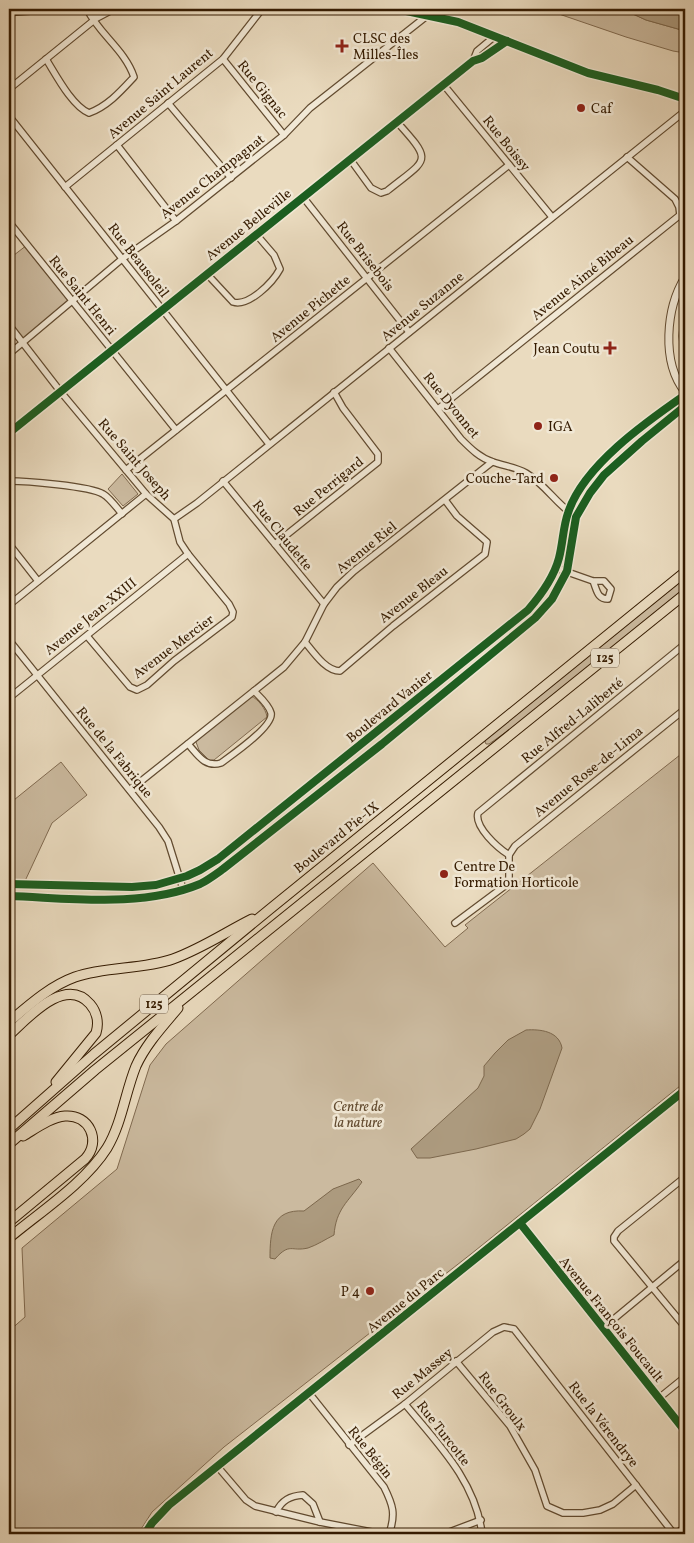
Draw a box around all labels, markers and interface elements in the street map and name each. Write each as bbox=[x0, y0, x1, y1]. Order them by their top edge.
place label: CLSC des Milles-Îles bbox=[353, 30, 418, 65]
marker: CLSC des Milles-Îles bbox=[335, 39, 349, 53]
street label: Avenue Saint Laurent bbox=[104, 44, 218, 144]
street label: Rue Gignac bbox=[232, 57, 291, 123]
place label: Caf bbox=[591, 100, 613, 119]
marker: Caf bbox=[575, 102, 587, 114]
street label: Rue Boissy bbox=[478, 112, 534, 176]
street label: Avenue Champagnat bbox=[157, 130, 269, 224]
street label: Avenue Belleville bbox=[202, 184, 296, 266]
street label: Rue Brisebois bbox=[332, 218, 398, 296]
street label: Rue Beausoleil bbox=[103, 220, 173, 302]
street label: Avenue Aimé Bibeau bbox=[528, 231, 638, 325]
street label: Rue Saint Henri bbox=[44, 252, 120, 340]
street label: Avenue Suzanne bbox=[378, 268, 469, 347]
street label: Avenue Pichette bbox=[267, 271, 355, 347]
place label: Jean Coutu bbox=[533, 340, 600, 359]
marker: Jean Coutu bbox=[604, 342, 616, 354]
street label: Rue Dyonnet bbox=[418, 369, 484, 443]
street label: Rue Saint Joseph bbox=[93, 415, 175, 505]
place label: IGA bbox=[548, 418, 573, 437]
marker: IGA bbox=[532, 420, 544, 432]
street label: Rue Perrigard bbox=[290, 453, 368, 521]
place label: Couche-Tard bbox=[466, 470, 544, 489]
marker: Couche-Tard bbox=[548, 472, 560, 484]
street label: Rue Claudette bbox=[247, 497, 316, 576]
street label: Avenue Riel bbox=[333, 518, 401, 579]
street label: Avenue Bleau bbox=[375, 562, 453, 628]
street label: Avenue Jean-XXIII bbox=[41, 574, 141, 660]
street label: Avenue Mercier bbox=[130, 610, 218, 684]
road number: 125 bbox=[591, 648, 619, 668]
street label: Boulevard Vanier bbox=[343, 666, 437, 748]
street label: Rue Alfred-Laliberté bbox=[518, 674, 628, 768]
street label: Rue de la Fabrique bbox=[71, 703, 157, 803]
street label: Avenue Rose-de-Lima bbox=[530, 722, 647, 822]
street label: Boulevard Pie-IX bbox=[290, 798, 383, 878]
place label: Centre De Formation Horticole bbox=[454, 858, 579, 893]
marker: Centre De Formation Horticole bbox=[438, 868, 450, 880]
road number: 125 bbox=[140, 994, 168, 1014]
park label: Centre de la nature bbox=[333, 1098, 383, 1133]
street label: Avenue François Foucault bbox=[554, 1253, 668, 1387]
street label: Avenue du Parc bbox=[363, 1264, 449, 1338]
place label: P 4 bbox=[341, 1283, 360, 1302]
marker: P 4 bbox=[364, 1285, 376, 1297]
street label: Rue Massey bbox=[389, 1344, 458, 1405]
street label: Rue Groulx bbox=[473, 1368, 530, 1436]
street label: Rue la Vérendrye bbox=[563, 1378, 643, 1472]
street label: Rue Turcotte bbox=[411, 1397, 474, 1471]
street label: Rue Bégin bbox=[343, 1423, 397, 1483]

